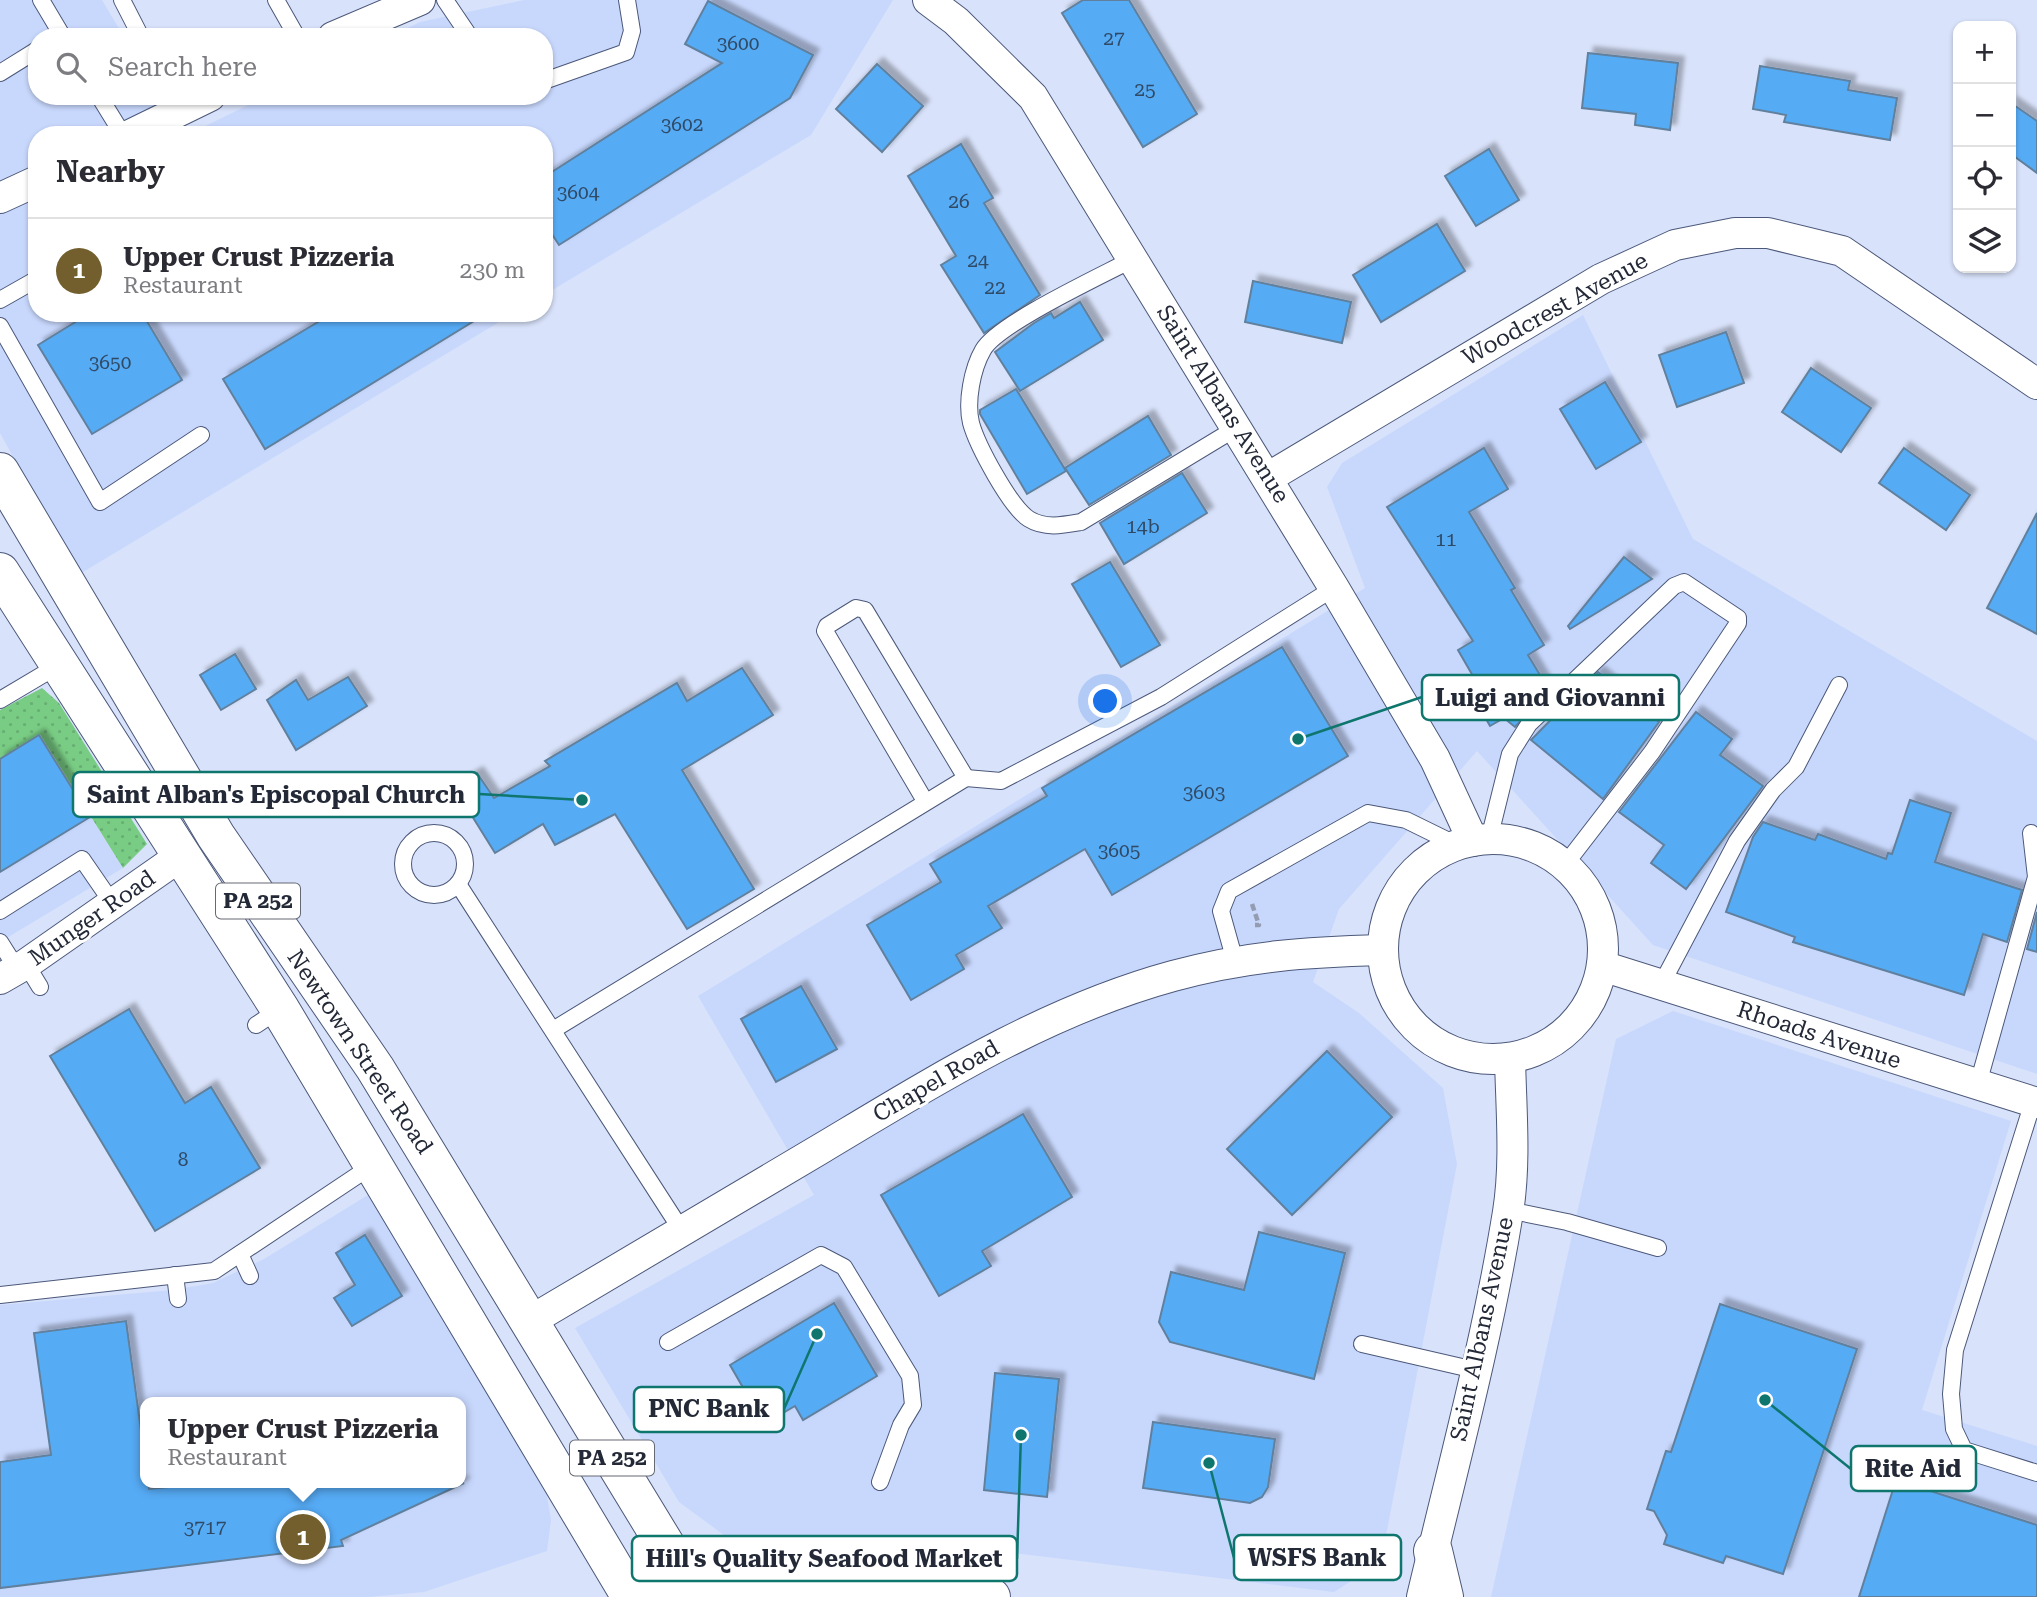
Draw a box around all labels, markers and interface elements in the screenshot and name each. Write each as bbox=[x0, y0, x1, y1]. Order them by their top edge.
map controls bbox=[1953, 21, 2016, 273]
button: + bbox=[1953, 21, 2016, 84]
house number: 27 bbox=[1103, 27, 1125, 50]
search box bbox=[28, 28, 553, 105]
house number: 3600 bbox=[717, 32, 759, 55]
icon: search bbox=[52, 48, 90, 86]
text: Search here bbox=[108, 52, 257, 82]
house number: 25 bbox=[1134, 78, 1156, 101]
button: − bbox=[1953, 84, 2016, 147]
house number: 3602 bbox=[661, 113, 703, 136]
button: locate bbox=[1953, 147, 2016, 210]
text: Nearby bbox=[56, 154, 165, 189]
house number: 3604 bbox=[557, 181, 600, 204]
house number: 26 bbox=[948, 190, 970, 213]
button: layers bbox=[1953, 210, 2016, 273]
text: Upper Crust Pizzeria bbox=[123, 242, 394, 272]
street label: Woodcrest Avenue bbox=[1458, 247, 1652, 371]
house number: 24 bbox=[967, 249, 989, 272]
text: 1 bbox=[73, 257, 85, 284]
text: 230 m bbox=[460, 257, 525, 284]
text: Restaurant bbox=[123, 272, 242, 299]
house number: 22 bbox=[984, 276, 1006, 299]
street label: Saint Albans Avenue bbox=[1151, 300, 1295, 508]
house number: 3650 bbox=[89, 351, 131, 374]
house number: 14b bbox=[1126, 515, 1160, 538]
house number: 11 bbox=[1435, 528, 1457, 551]
callout: Luigi and Giovanni bbox=[1422, 675, 1679, 720]
your location bbox=[1088, 684, 1122, 718]
text: Luigi and Giovanni bbox=[1435, 684, 1665, 712]
callout: Saint Alban's Episcopal Church bbox=[73, 772, 479, 817]
text: Saint Alban's Episcopal Church bbox=[87, 781, 465, 809]
house number: 3603 bbox=[1183, 781, 1225, 804]
house number: 3605 bbox=[1098, 839, 1140, 862]
street label: Munger Road bbox=[24, 864, 161, 971]
road number: PA 252 bbox=[216, 884, 300, 918]
street label: Newtown Street Road bbox=[282, 945, 439, 1159]
street label: Rhoads Avenue bbox=[1734, 996, 1904, 1074]
street label: Chapel Road bbox=[868, 1034, 1004, 1128]
house number: 8 bbox=[178, 1148, 188, 1171]
street label: Saint Albans Avenue bbox=[1445, 1215, 1519, 1443]
callout: PNC Bank bbox=[634, 1387, 784, 1432]
text: PNC Bank bbox=[648, 1395, 770, 1423]
popup bbox=[140, 1397, 466, 1488]
text: Upper Crust Pizzeria bbox=[167, 1414, 439, 1444]
road number: PA 252 bbox=[570, 1440, 654, 1476]
text: Restaurant bbox=[167, 1444, 287, 1471]
callout: Rite Aid bbox=[1851, 1446, 1976, 1491]
text: Rite Aid bbox=[1865, 1455, 1961, 1483]
pin: 1 bbox=[280, 1511, 326, 1563]
house number: 3717 bbox=[184, 1516, 227, 1539]
callout: WSFS Bank bbox=[1234, 1535, 1401, 1580]
callout: Hill's Quality Seafood Market bbox=[632, 1536, 1017, 1581]
text: WSFS Bank bbox=[1247, 1544, 1387, 1572]
text: Hill's Quality Seafood Market bbox=[646, 1545, 1003, 1573]

